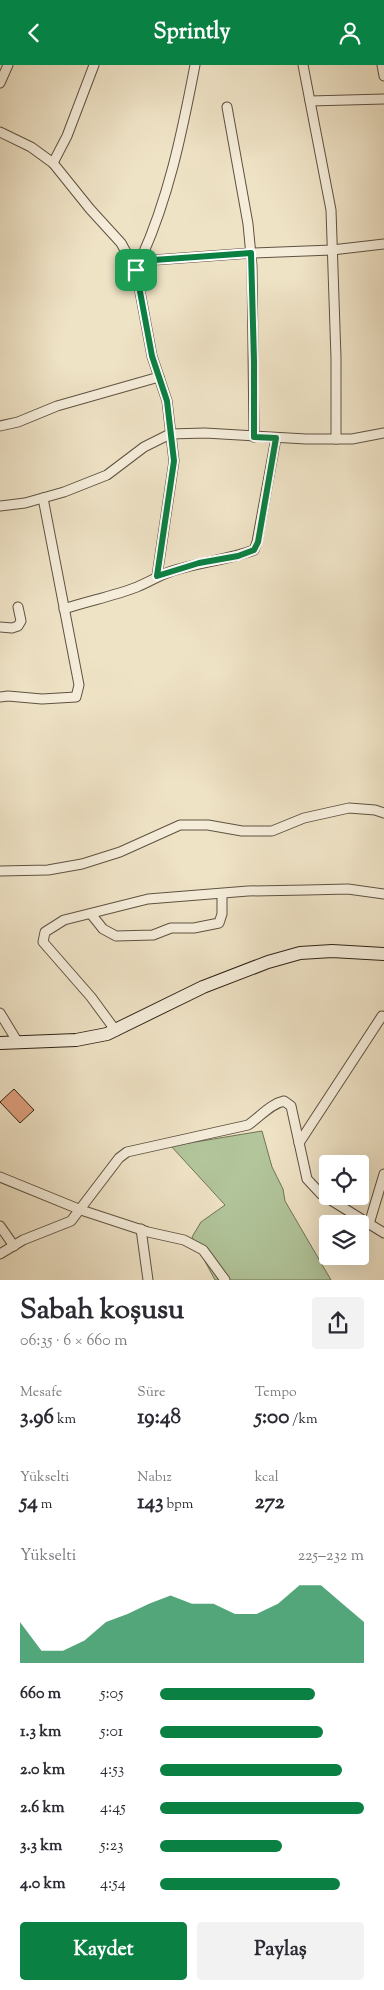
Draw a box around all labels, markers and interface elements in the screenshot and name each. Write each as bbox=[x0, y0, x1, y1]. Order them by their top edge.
text: Sprintly bbox=[153, 17, 231, 49]
icon: back bbox=[20, 19, 48, 47]
icon: person bbox=[336, 19, 364, 47]
pin bbox=[115, 249, 157, 291]
icon: arrive bbox=[122, 256, 150, 284]
map controls bbox=[319, 1155, 369, 1265]
button: locate bbox=[319, 1155, 369, 1205]
button: layers bbox=[319, 1215, 369, 1265]
text: Sabah koşusu bbox=[20, 1291, 184, 1331]
button: share bbox=[312, 1297, 364, 1349]
text: 06:35 · 6 × 660 m bbox=[20, 1330, 127, 1353]
text: Mesafe bbox=[20, 1383, 62, 1403]
text: Süre bbox=[137, 1383, 166, 1403]
text: Tempo bbox=[255, 1383, 297, 1403]
text: 3.96 bbox=[20, 1403, 54, 1433]
text: 19:48 bbox=[137, 1403, 181, 1433]
text: 5:00 bbox=[255, 1403, 289, 1433]
text: km bbox=[54, 1410, 76, 1430]
text: /km bbox=[289, 1410, 318, 1430]
text: Yükselti bbox=[20, 1468, 69, 1488]
text: Nabız bbox=[137, 1468, 172, 1488]
text: kcal bbox=[255, 1468, 279, 1488]
text: 54 bbox=[20, 1488, 38, 1518]
text: 143 bbox=[137, 1488, 164, 1518]
text: 272 bbox=[255, 1488, 285, 1518]
text: m bbox=[38, 1495, 52, 1515]
text: bpm bbox=[164, 1495, 193, 1515]
text: Yükselti bbox=[20, 1545, 76, 1568]
text: 225–232 m bbox=[298, 1545, 364, 1568]
text: 660 m bbox=[20, 1683, 61, 1706]
text: 5:05 bbox=[100, 1683, 123, 1706]
text: 1.3 km bbox=[20, 1721, 61, 1744]
text: 5:01 bbox=[100, 1721, 123, 1744]
text: 2.0 km bbox=[20, 1759, 65, 1782]
text: 4:53 bbox=[100, 1759, 124, 1782]
text: 2.6 km bbox=[20, 1797, 65, 1820]
text: 4:45 bbox=[100, 1797, 126, 1820]
text: 3.3 km bbox=[20, 1835, 62, 1858]
text: 5:23 bbox=[100, 1835, 124, 1858]
text: 4.0 km bbox=[20, 1873, 66, 1896]
text: 4:54 bbox=[100, 1873, 126, 1896]
button: Kaydet bbox=[20, 1922, 187, 1980]
button: Paylaş bbox=[197, 1922, 364, 1980]

